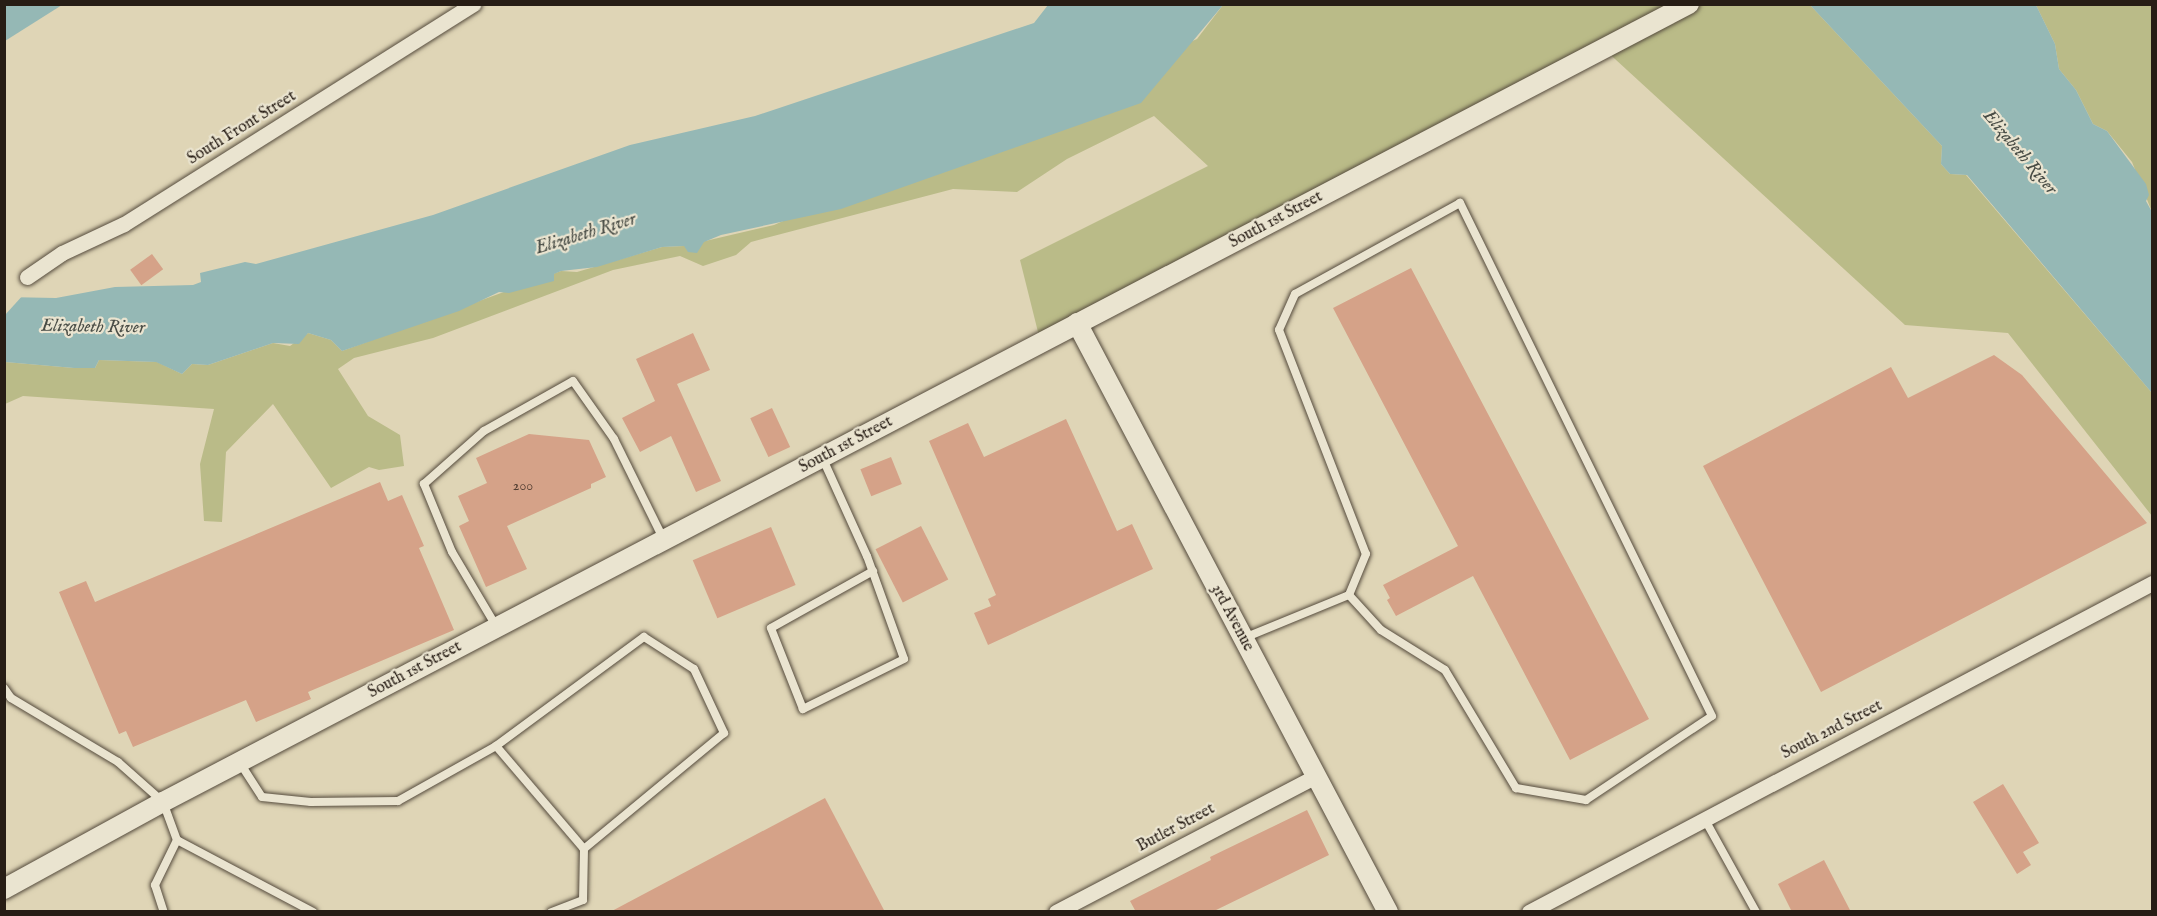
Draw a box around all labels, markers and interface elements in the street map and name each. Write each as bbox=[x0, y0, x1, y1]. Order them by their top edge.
street label: South Front Street bbox=[184, 87, 300, 169]
water label: Elizabeth River bbox=[1977, 106, 2061, 200]
street label: South 1st Street bbox=[1226, 187, 1326, 253]
water label: Elizabeth River bbox=[533, 209, 639, 261]
water label: Elizabeth River bbox=[41, 316, 145, 340]
street label: South 1st Street bbox=[796, 412, 896, 478]
house number: 200 bbox=[513, 478, 533, 494]
street label: 3rd Avenue bbox=[1206, 581, 1258, 655]
street label: South 1st Street bbox=[365, 637, 465, 703]
street label: South 2nd Street bbox=[1778, 696, 1886, 764]
street label: Butler Street bbox=[1134, 800, 1218, 856]

